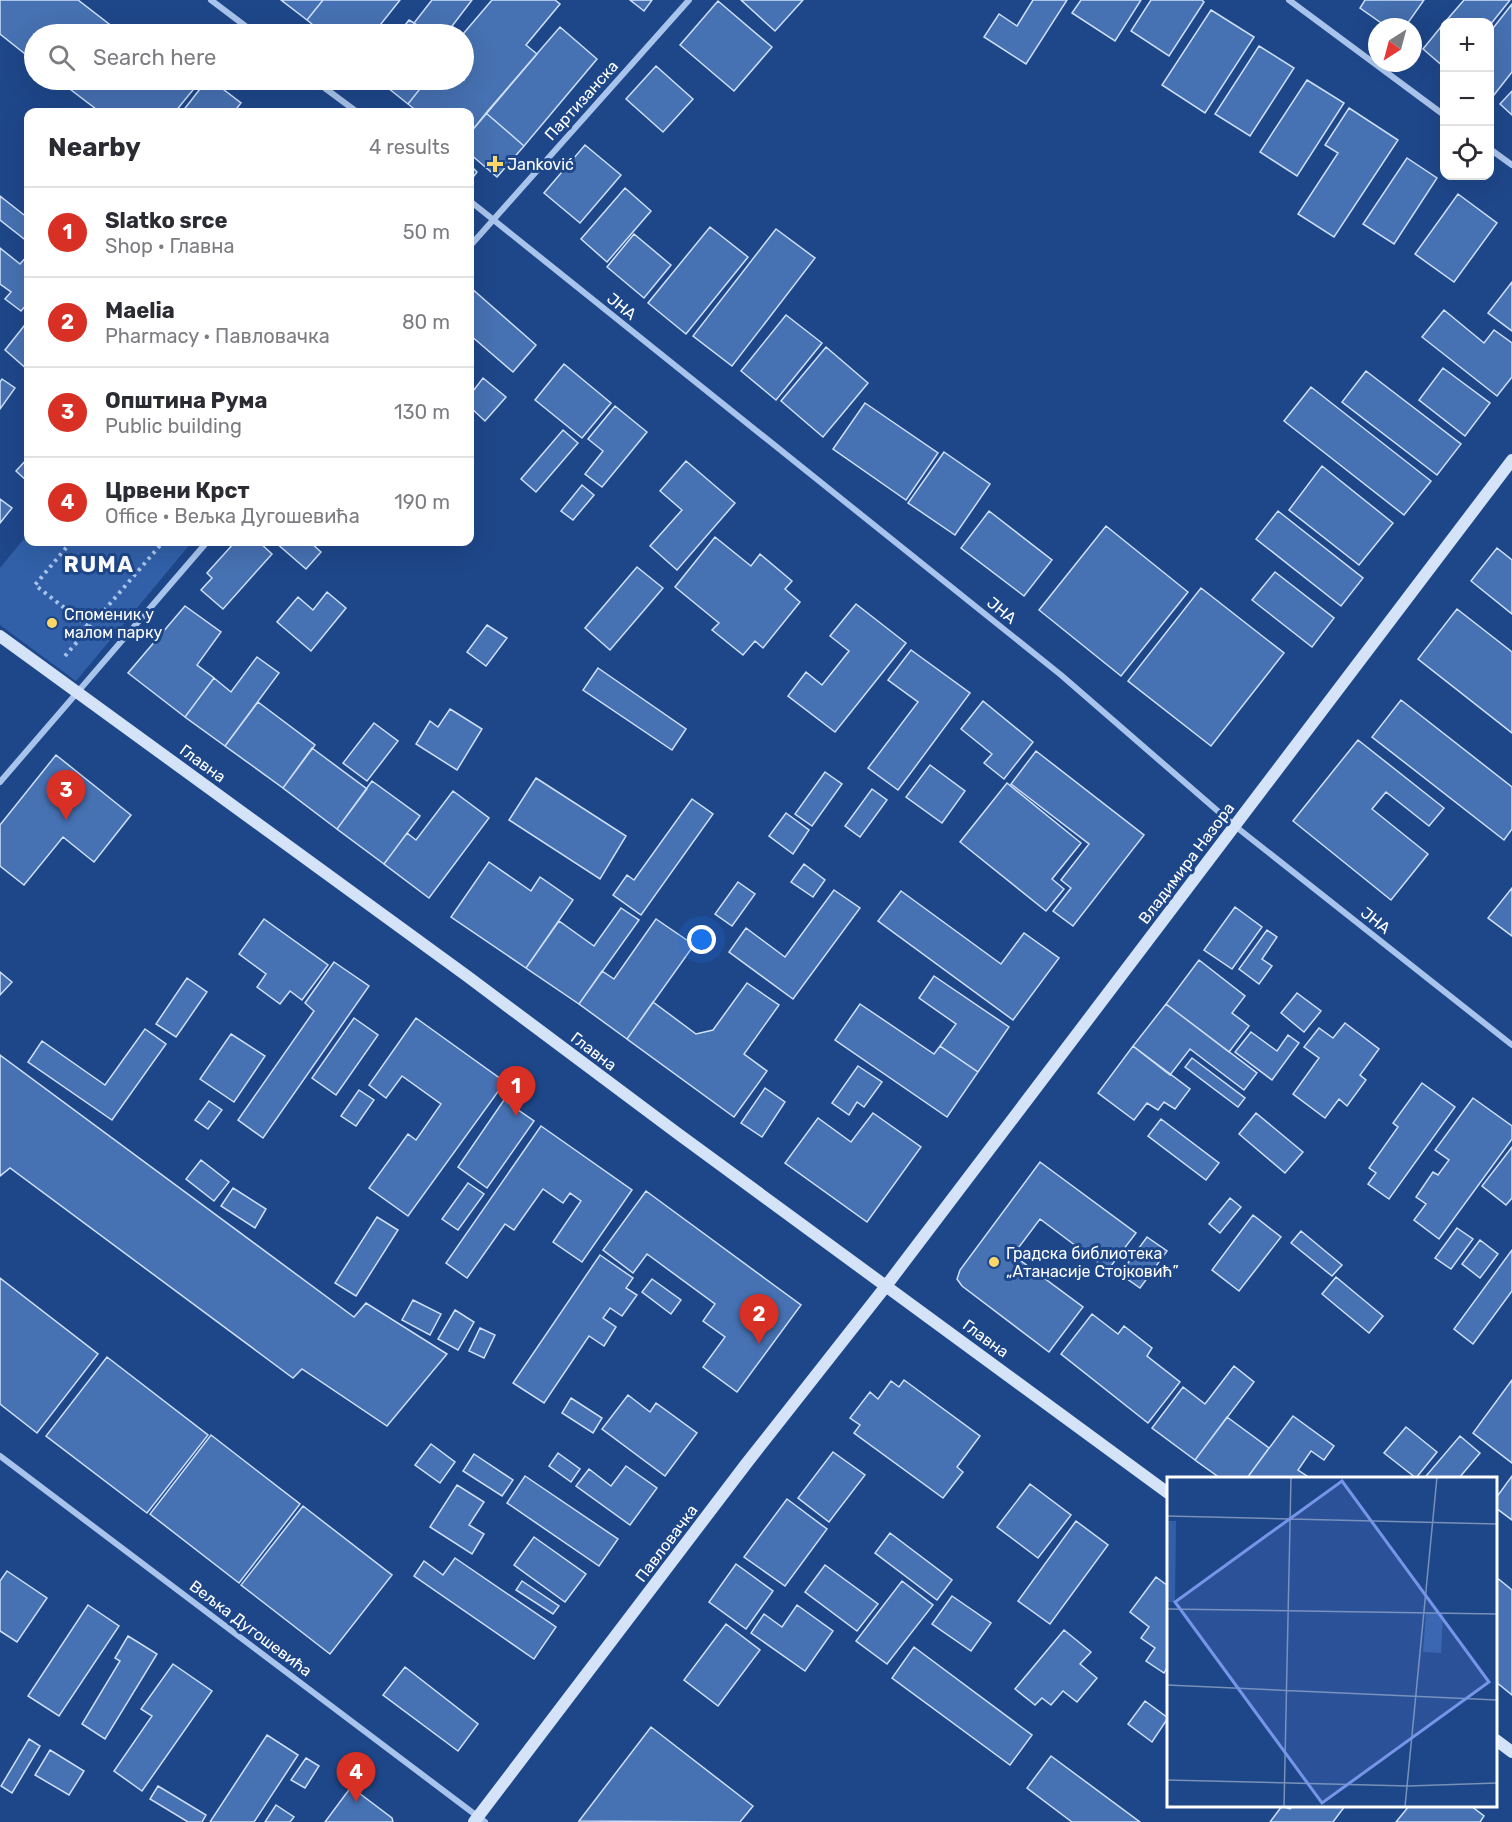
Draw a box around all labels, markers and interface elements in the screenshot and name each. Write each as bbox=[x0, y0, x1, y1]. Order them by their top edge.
north arrow bbox=[1368, 18, 1422, 72]
map controls bbox=[1440, 18, 1494, 180]
button: + bbox=[1440, 18, 1494, 72]
search box bbox=[24, 24, 474, 90]
icon: search bbox=[45, 41, 78, 74]
text: Search here bbox=[93, 44, 216, 71]
street label: Партизанска bbox=[541, 57, 622, 144]
button: − bbox=[1440, 72, 1494, 126]
button: locate bbox=[1440, 126, 1494, 180]
text: Nearby bbox=[48, 132, 141, 163]
text: 4 results bbox=[369, 135, 450, 159]
place label: Janković bbox=[507, 155, 574, 174]
marker: Janković bbox=[488, 157, 502, 171]
text: Slatko srce bbox=[105, 207, 228, 234]
text: 1 bbox=[63, 220, 72, 244]
text: 50 m bbox=[403, 220, 450, 244]
text: Shop · Главна bbox=[105, 234, 235, 258]
street label: ЈНА bbox=[603, 289, 640, 324]
text: Maelia bbox=[105, 297, 175, 324]
text: 2 bbox=[61, 310, 74, 334]
text: 80 m bbox=[402, 310, 450, 334]
text: Pharmacy · Павловачка bbox=[105, 324, 330, 348]
text: Општина Рума bbox=[105, 387, 267, 414]
text: 3 bbox=[61, 400, 74, 424]
text: 130 m bbox=[394, 400, 450, 424]
text: Public building bbox=[105, 414, 242, 438]
text: Црвени Крст bbox=[105, 477, 250, 504]
text: 4 bbox=[61, 490, 74, 514]
text: 190 m bbox=[394, 490, 450, 514]
text: Office · Вељка Дугошевића bbox=[105, 504, 360, 528]
district label: RUMA bbox=[63, 551, 135, 578]
street label: ЈНА bbox=[983, 593, 1020, 628]
place label: Споменик у малом парку bbox=[64, 605, 162, 642]
marker: Споменик у малом парку bbox=[45, 616, 59, 630]
street label: Главна bbox=[176, 740, 229, 786]
pin: 3 bbox=[46, 770, 86, 820]
street label: Владимира Назора bbox=[1135, 799, 1238, 928]
street label: ЈНА bbox=[1357, 903, 1394, 938]
your location bbox=[687, 925, 716, 954]
street label: Главна bbox=[567, 1028, 620, 1075]
pin: 1 bbox=[496, 1066, 536, 1116]
place label: Градска библиотека „Атанасије Стојковић” bbox=[1006, 1244, 1179, 1281]
marker: Градска библиотека „Атанасије Стојковић” bbox=[987, 1255, 1001, 1269]
pin: 2 bbox=[740, 1294, 778, 1344]
street label: Главна bbox=[959, 1315, 1012, 1361]
inset map bbox=[1167, 1477, 1497, 1807]
street label: Павловачка bbox=[631, 1501, 702, 1586]
street label: Вељка Дугошевића bbox=[186, 1576, 316, 1681]
pin: 4 bbox=[336, 1752, 376, 1802]

